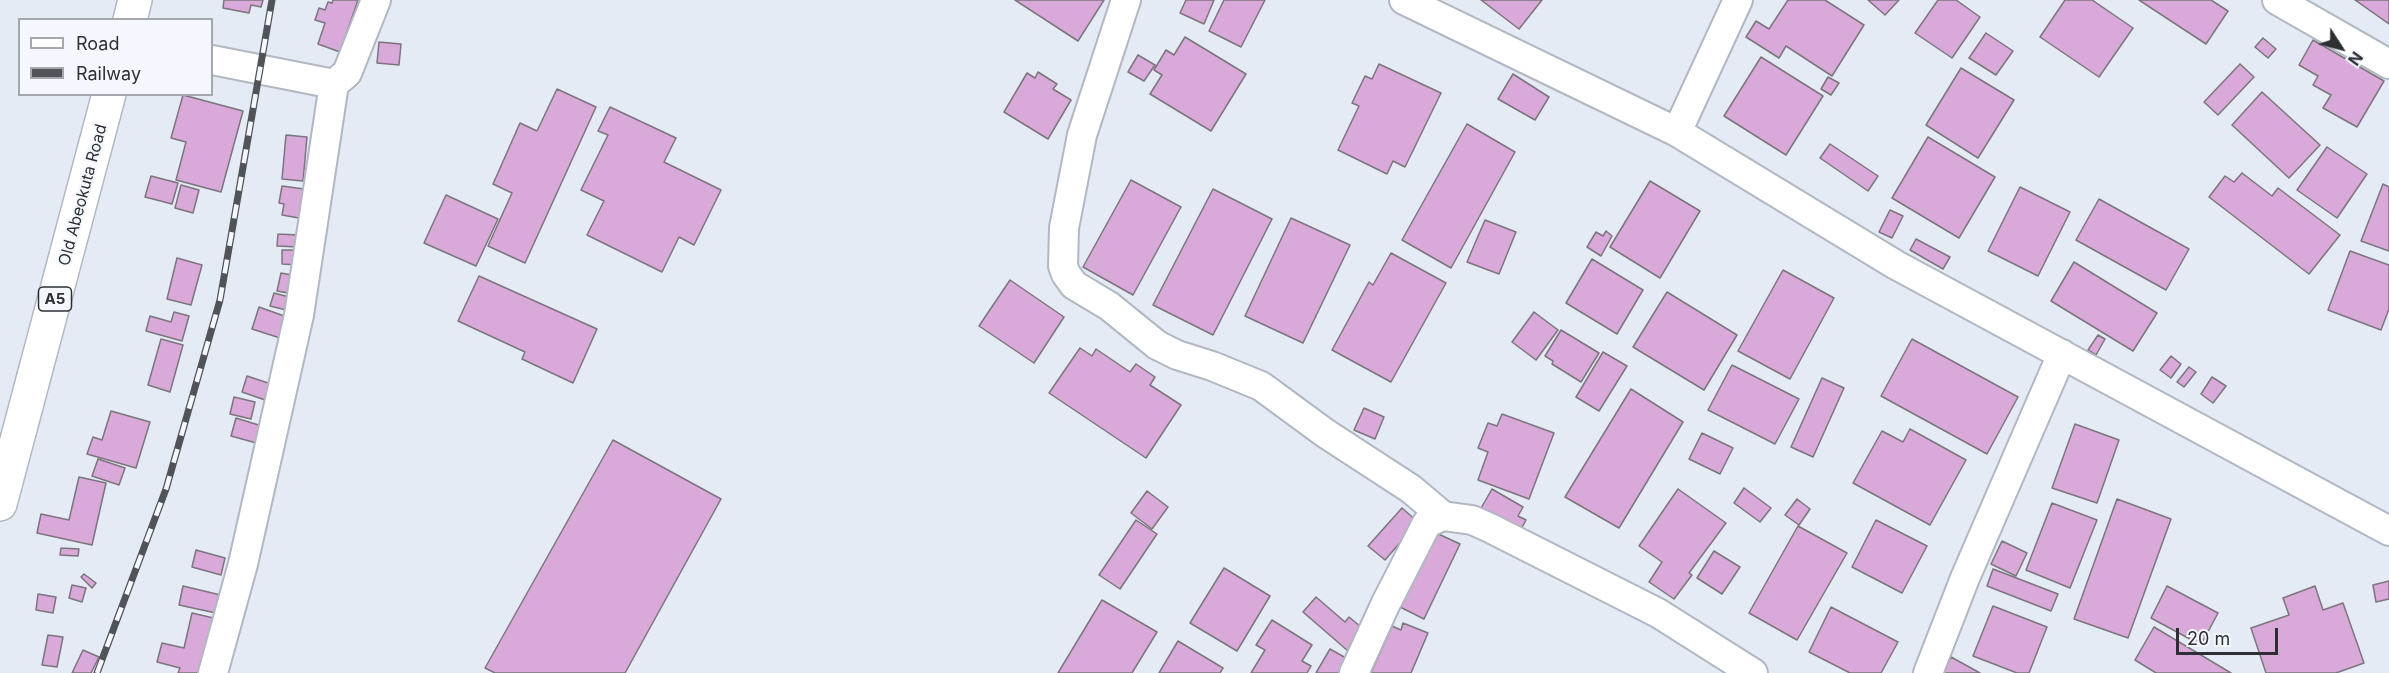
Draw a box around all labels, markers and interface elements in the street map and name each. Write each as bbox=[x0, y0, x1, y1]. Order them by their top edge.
legend bbox=[18, 18, 213, 96]
north arrow bbox=[2311, 18, 2371, 78]
text: Road bbox=[76, 33, 119, 54]
text: N bbox=[2344, 48, 2367, 69]
text: Railway bbox=[76, 63, 141, 84]
street label: Old Abeokuta Road bbox=[55, 122, 111, 268]
road number: A5 bbox=[38, 287, 72, 311]
scale bar bbox=[2179, 616, 2281, 654]
text: 20 m bbox=[2187, 628, 2230, 649]

